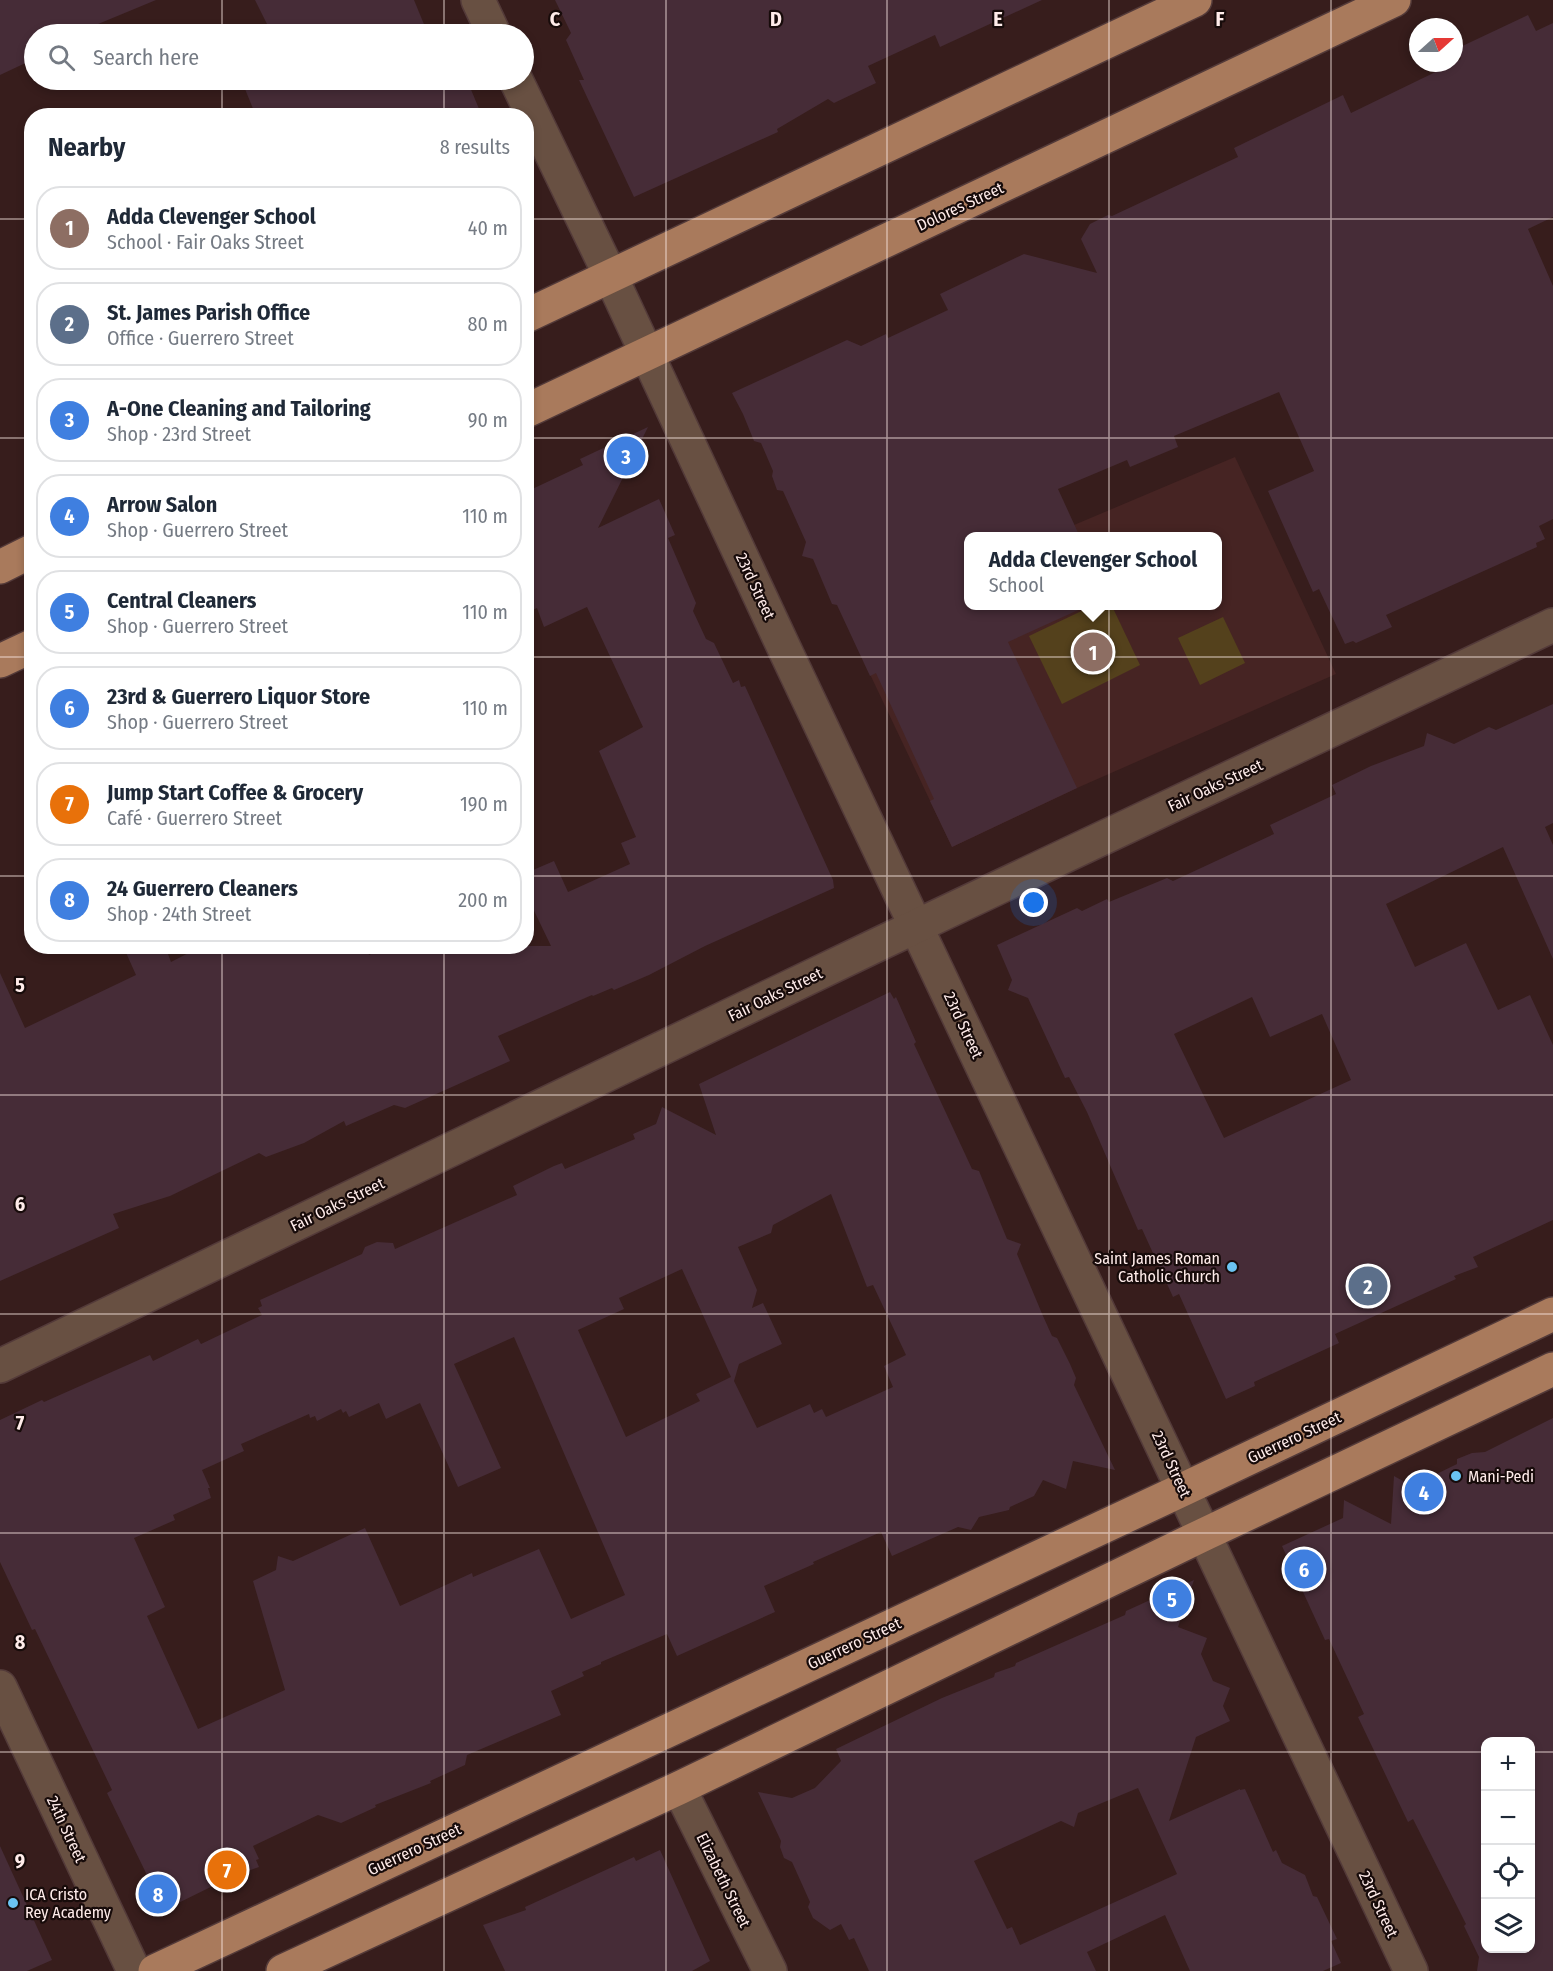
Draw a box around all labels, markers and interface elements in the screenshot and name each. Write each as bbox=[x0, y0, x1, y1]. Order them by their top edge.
text: C bbox=[550, 7, 561, 31]
text: D bbox=[770, 7, 782, 31]
text: E bbox=[993, 7, 1003, 31]
text: F bbox=[1216, 7, 1225, 31]
north arrow bbox=[1409, 18, 1463, 72]
search box bbox=[24, 24, 534, 90]
icon: search bbox=[45, 41, 78, 74]
text: Search here bbox=[93, 44, 199, 71]
text: Nearby bbox=[48, 132, 125, 163]
text: 8 results bbox=[440, 135, 510, 159]
street label: Dolores Street bbox=[914, 178, 1007, 235]
text: Adda Clevenger School bbox=[107, 203, 316, 230]
text: 1 bbox=[65, 216, 74, 240]
text: 40 m bbox=[468, 216, 508, 240]
text: School · Fair Oaks Street bbox=[107, 230, 304, 254]
text: St. James Parish Office bbox=[107, 299, 310, 326]
text: 2 bbox=[65, 312, 74, 336]
text: 80 m bbox=[468, 312, 508, 336]
text: Office · Guerrero Street bbox=[107, 326, 294, 350]
text: A-One Cleaning and Tailoring bbox=[107, 395, 371, 422]
text: 3 bbox=[65, 408, 74, 432]
text: 90 m bbox=[468, 408, 508, 432]
text: Shop · 23rd Street bbox=[107, 422, 251, 446]
pin: 3 bbox=[606, 434, 646, 478]
text: Arrow Salon bbox=[107, 491, 217, 518]
text: 4 bbox=[64, 504, 75, 528]
text: 110 m bbox=[462, 504, 508, 528]
text: Shop · Guerrero Street bbox=[107, 518, 288, 542]
popup bbox=[964, 532, 1222, 610]
text: Adda Clevenger School bbox=[989, 546, 1197, 573]
street label: 23rd Street bbox=[732, 550, 779, 623]
text: School bbox=[989, 573, 1044, 597]
text: Central Cleaners bbox=[107, 587, 257, 614]
text: 5 bbox=[65, 600, 74, 624]
text: 110 m bbox=[462, 600, 508, 624]
text: Shop · Guerrero Street bbox=[107, 614, 288, 638]
pin: 1 bbox=[1074, 630, 1112, 674]
text: 23rd & Guerrero Liquor Store bbox=[107, 683, 370, 710]
text: 6 bbox=[64, 696, 75, 720]
text: 110 m bbox=[462, 696, 508, 720]
text: Shop · Guerrero Street bbox=[107, 710, 288, 734]
street label: Fair Oaks Street bbox=[1165, 755, 1266, 816]
text: Jump Start Coffee & Grocery bbox=[107, 779, 363, 806]
text: 7 bbox=[65, 792, 74, 816]
text: 190 m bbox=[460, 792, 508, 816]
text: Café · Guerrero Street bbox=[107, 806, 282, 830]
text: 24 Guerrero Cleaners bbox=[107, 875, 298, 902]
text: 8 bbox=[64, 888, 75, 912]
text: 200 m bbox=[458, 888, 508, 912]
your location bbox=[1019, 888, 1048, 917]
text: Shop · 24th Street bbox=[107, 902, 251, 926]
street label: Fair Oaks Street bbox=[725, 963, 826, 1025]
text: 5 bbox=[15, 973, 25, 997]
street label: 23rd Street bbox=[940, 989, 987, 1062]
street label: Fair Oaks Street bbox=[287, 1173, 388, 1235]
text: 6 bbox=[15, 1192, 25, 1216]
place label: Saint James Roman Catholic Church bbox=[1094, 1249, 1220, 1286]
marker: Saint James Roman Catholic Church bbox=[1225, 1260, 1239, 1274]
pin: 2 bbox=[1348, 1264, 1388, 1308]
street label: Guerrero Street bbox=[1245, 1407, 1345, 1467]
text: 7 bbox=[16, 1411, 25, 1435]
street label: 23rd Street bbox=[1148, 1428, 1195, 1501]
place label: Mani-Pedi bbox=[1468, 1467, 1534, 1486]
marker: Mani-Pedi bbox=[1449, 1469, 1463, 1483]
pin: 4 bbox=[1404, 1470, 1444, 1514]
pin: 6 bbox=[1284, 1546, 1324, 1592]
pin: 5 bbox=[1152, 1576, 1192, 1622]
street label: Guerrero Street bbox=[805, 1613, 905, 1673]
text: 8 bbox=[15, 1630, 26, 1654]
map controls bbox=[1481, 1737, 1535, 1953]
button: + bbox=[1481, 1737, 1535, 1791]
button: − bbox=[1481, 1791, 1535, 1845]
street label: 24th Street bbox=[43, 1793, 91, 1866]
street label: Guerrero Street bbox=[365, 1819, 465, 1879]
street label: Elizabeth Street bbox=[692, 1830, 755, 1931]
button: locate bbox=[1481, 1845, 1535, 1899]
pin: 7 bbox=[208, 1848, 246, 1892]
text: 9 bbox=[15, 1849, 25, 1873]
street label: 23rd Street bbox=[1355, 1868, 1402, 1941]
pin: 8 bbox=[138, 1872, 178, 1916]
place label: ICA Cristo Rey Academy bbox=[25, 1885, 112, 1922]
marker: ICA Cristo Rey Academy bbox=[6, 1896, 20, 1910]
button: layers bbox=[1481, 1899, 1535, 1953]

